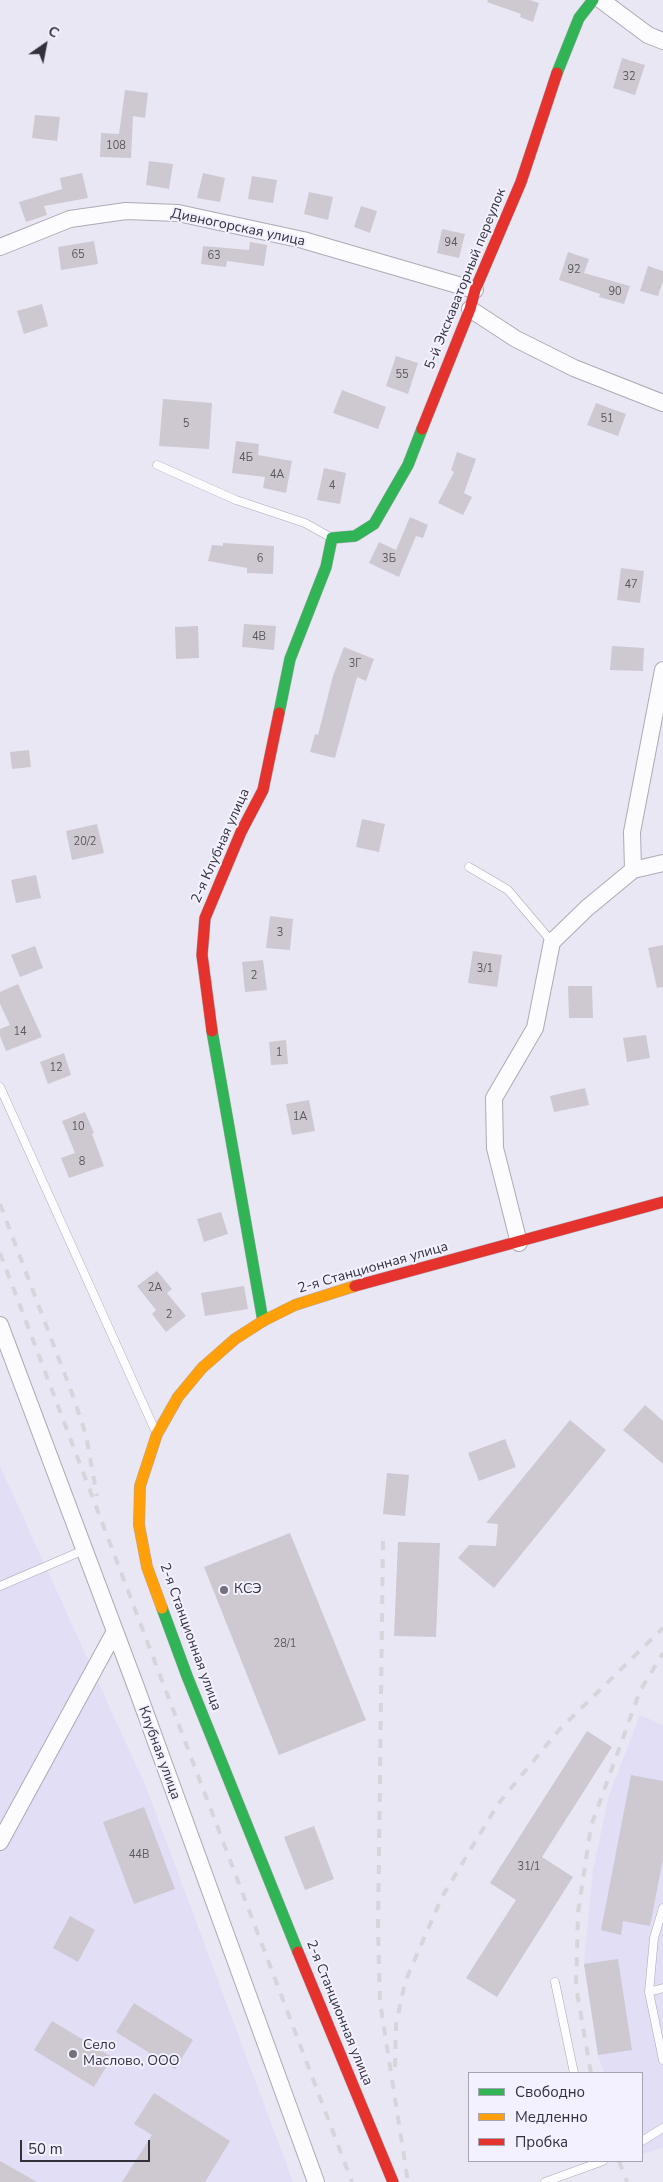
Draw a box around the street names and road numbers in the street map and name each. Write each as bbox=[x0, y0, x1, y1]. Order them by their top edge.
street label: 5-й Экскаваторный переулок bbox=[422, 186, 510, 372]
street label: Дивногорская улица bbox=[169, 206, 307, 250]
street label: 2-я Клубная улица bbox=[188, 786, 254, 906]
street label: 2-я Станционная улица bbox=[296, 1238, 450, 1298]
street label: 2-я Станционная улица bbox=[156, 1561, 224, 1713]
street label: Клубная улица bbox=[134, 1704, 184, 1802]
street label: 2-я Станционная улица bbox=[302, 1938, 376, 2088]

